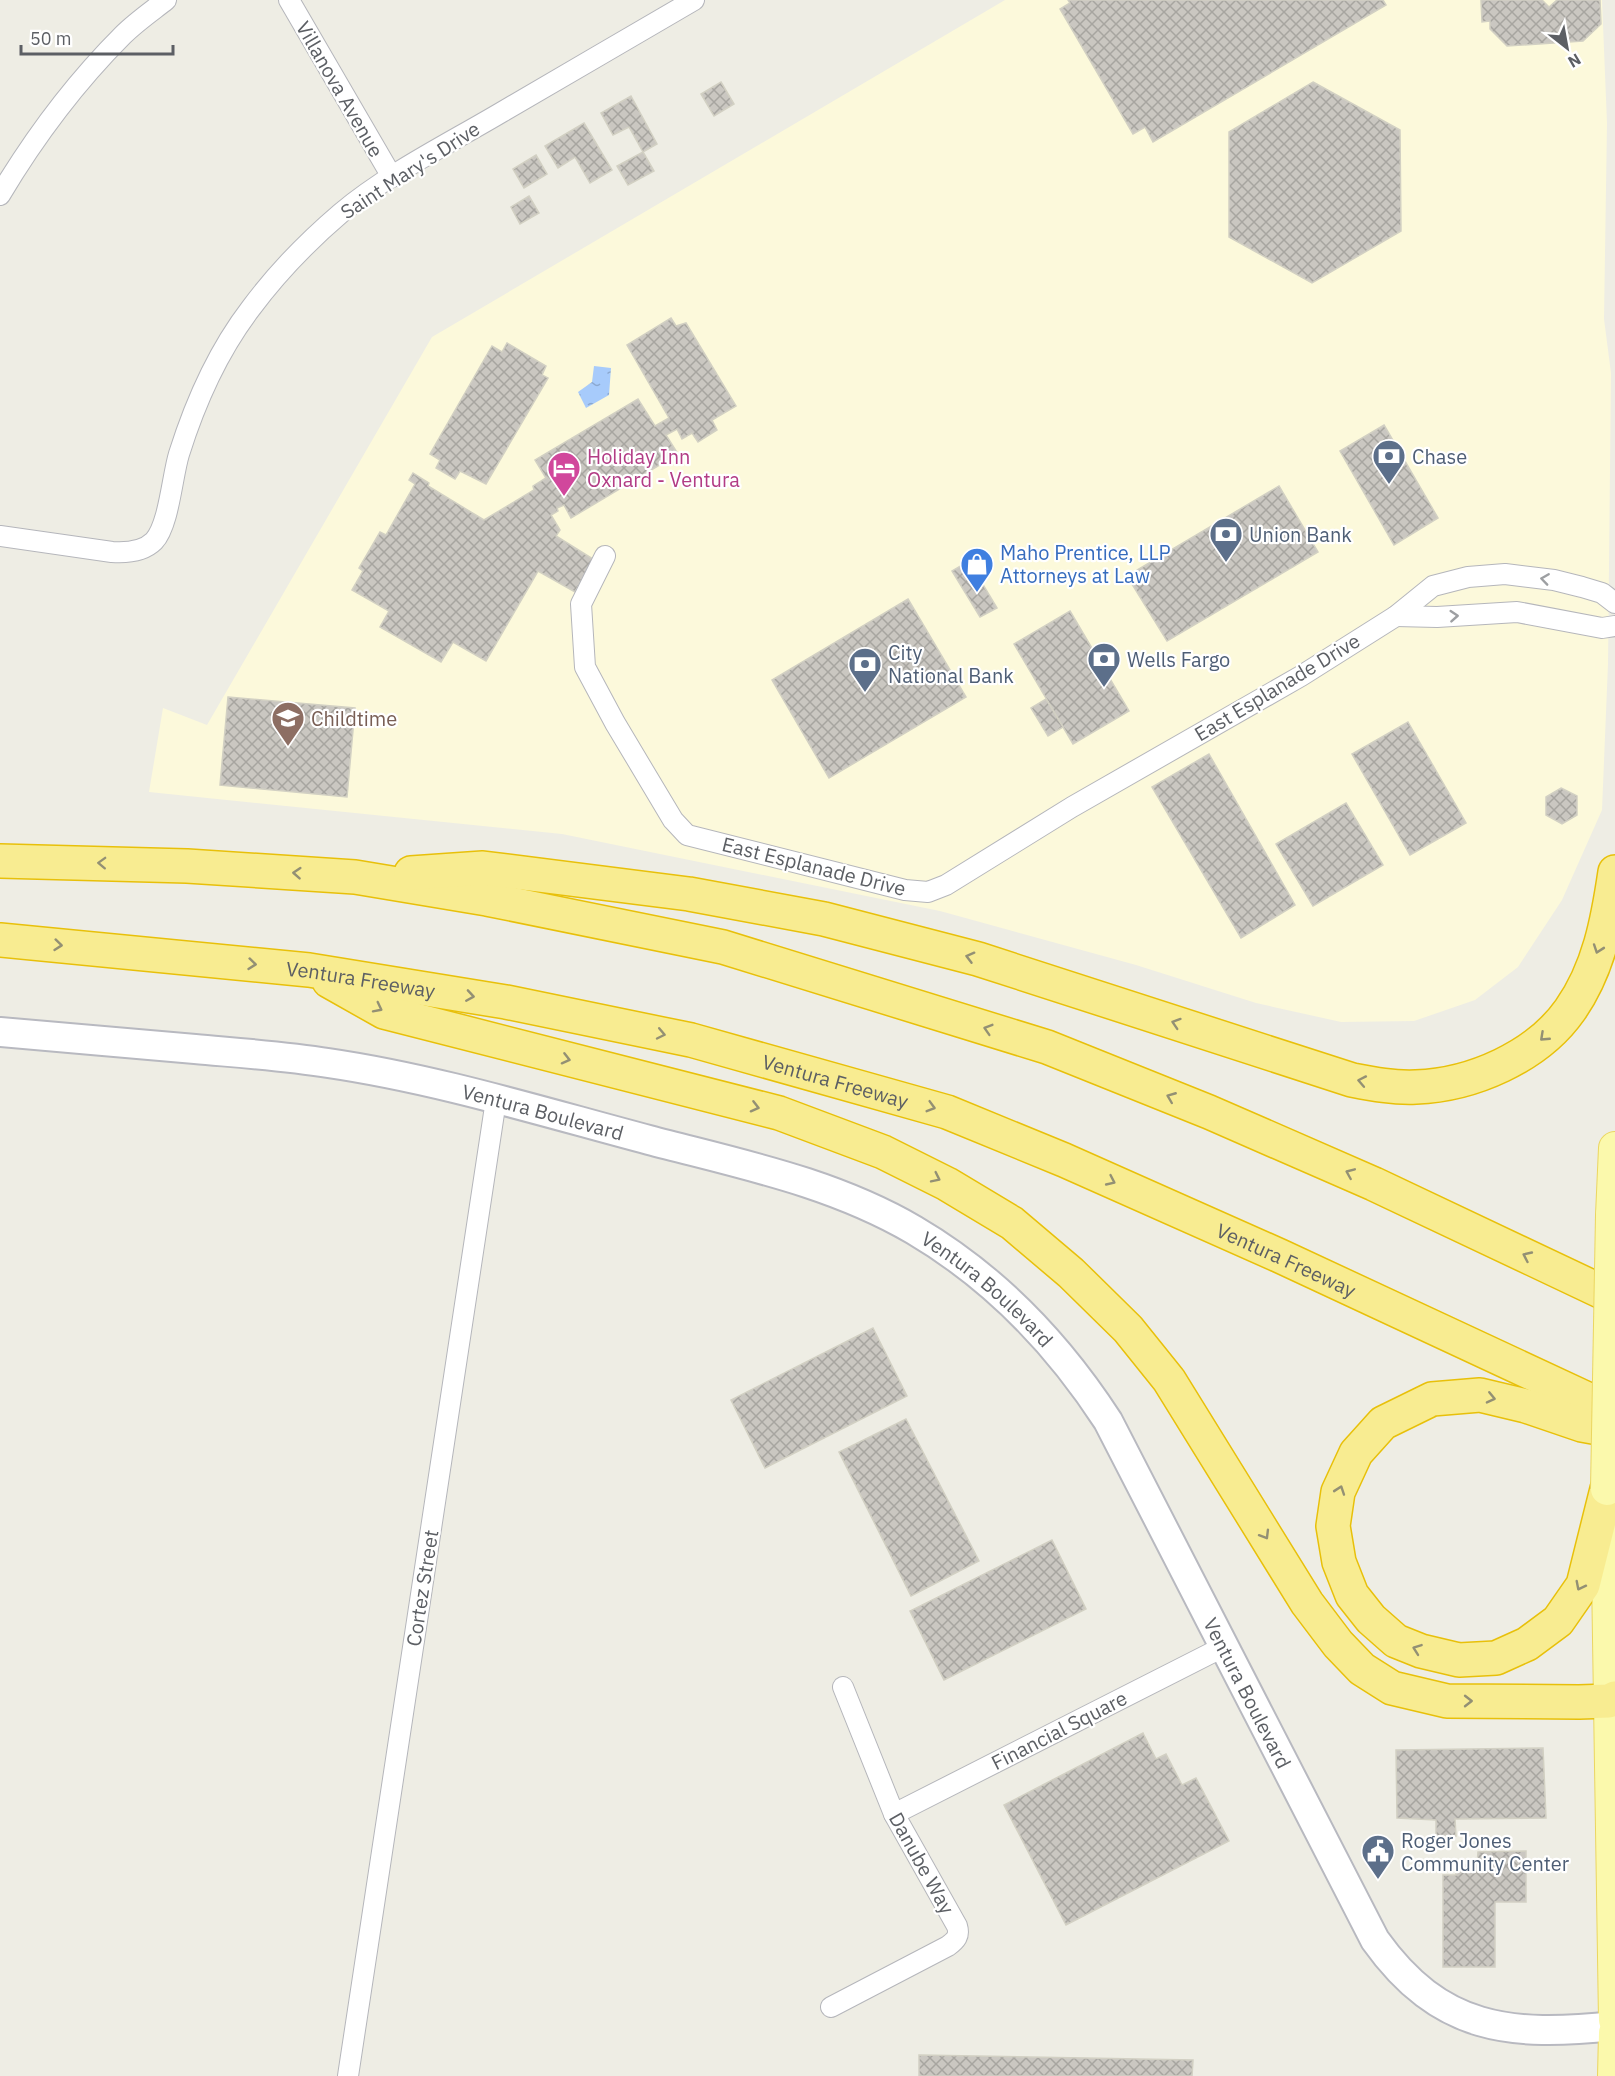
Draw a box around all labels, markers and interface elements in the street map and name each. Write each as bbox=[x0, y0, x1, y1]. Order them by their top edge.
street label: Villanova Avenue bbox=[290, 16, 390, 162]
scale bar bbox=[21, 18, 172, 56]
north arrow bbox=[1537, 18, 1597, 78]
text: 50 m bbox=[30, 27, 72, 50]
text: N bbox=[1565, 49, 1585, 72]
street label: Saint Mary's Drive bbox=[335, 115, 485, 225]
bank icon: Chase bbox=[1371, 438, 1407, 485]
place label: Holiday Inn Oxnard - Ventura bbox=[587, 443, 740, 493]
place label: Chase bbox=[1412, 443, 1467, 470]
hotel icon: Holiday Inn Oxnard - Ventura bbox=[546, 450, 582, 497]
bank icon: Union Bank bbox=[1208, 516, 1244, 563]
place label: Union Bank bbox=[1249, 521, 1352, 548]
place label: Maho Prentice, LLP Attorneys at Law bbox=[1000, 539, 1171, 589]
shop icon: Maho Prentice, LLP Attorneys at Law bbox=[959, 546, 995, 593]
one-way arrow bbox=[1540, 574, 1550, 586]
one-way arrow bbox=[1450, 610, 1459, 623]
street label: East Esplanade Drive bbox=[1189, 627, 1365, 747]
place label: City National Bank bbox=[888, 639, 1014, 689]
bank icon: Wells Fargo bbox=[1086, 641, 1122, 688]
bank icon: City National Bank bbox=[847, 646, 883, 693]
place label: Wells Fargo bbox=[1127, 646, 1230, 673]
school or university icon: Childtime bbox=[270, 700, 306, 747]
place label: Childtime bbox=[311, 705, 397, 732]
street label: East Esplanade Drive bbox=[719, 830, 909, 902]
one-way arrow bbox=[97, 856, 106, 869]
one-way arrow bbox=[292, 867, 301, 880]
one-way arrow bbox=[54, 938, 63, 951]
one-way arrow bbox=[1593, 944, 1606, 954]
one-way arrow bbox=[965, 952, 975, 965]
street label: Ventura Freeway bbox=[285, 954, 437, 1004]
one-way arrow bbox=[248, 957, 257, 970]
one-way arrow bbox=[465, 989, 475, 1002]
one-way arrow bbox=[372, 1001, 383, 1013]
one-way arrow bbox=[1171, 1018, 1182, 1030]
one-way arrow bbox=[983, 1024, 994, 1036]
one-way arrow bbox=[656, 1027, 666, 1040]
one-way arrow bbox=[1540, 1030, 1551, 1041]
street label: Ventura Freeway bbox=[759, 1047, 912, 1114]
one-way arrow bbox=[561, 1051, 571, 1064]
one-way arrow bbox=[1357, 1075, 1367, 1088]
street label: Ventura Boulevard bbox=[459, 1077, 627, 1146]
one-way arrow bbox=[1166, 1092, 1177, 1104]
one-way arrow bbox=[750, 1100, 760, 1113]
one-way arrow bbox=[925, 1100, 935, 1112]
one-way arrow bbox=[1345, 1169, 1356, 1181]
one-way arrow bbox=[930, 1171, 941, 1183]
one-way arrow bbox=[1104, 1174, 1115, 1186]
street label: Ventura Freeway bbox=[1212, 1216, 1361, 1303]
street label: Ventura Boulevard bbox=[916, 1224, 1060, 1352]
one-way arrow bbox=[1522, 1251, 1533, 1263]
one-way arrow bbox=[1486, 1391, 1496, 1404]
one-way arrow bbox=[1333, 1485, 1346, 1496]
street label: Cortez Street bbox=[399, 1528, 445, 1648]
one-way arrow bbox=[1258, 1529, 1270, 1539]
one-way arrow bbox=[1576, 1579, 1588, 1590]
street label: Ventura Boulevard bbox=[1198, 1613, 1298, 1773]
one-way arrow bbox=[1412, 1644, 1423, 1656]
street label: Financial Square bbox=[987, 1684, 1132, 1776]
one-way arrow bbox=[1464, 1695, 1473, 1707]
street label: Danube Way bbox=[883, 1807, 961, 1919]
place label: Roger Jones Community Center bbox=[1401, 1827, 1569, 1877]
public building icon: Roger Jones Community Center bbox=[1360, 1833, 1396, 1880]

